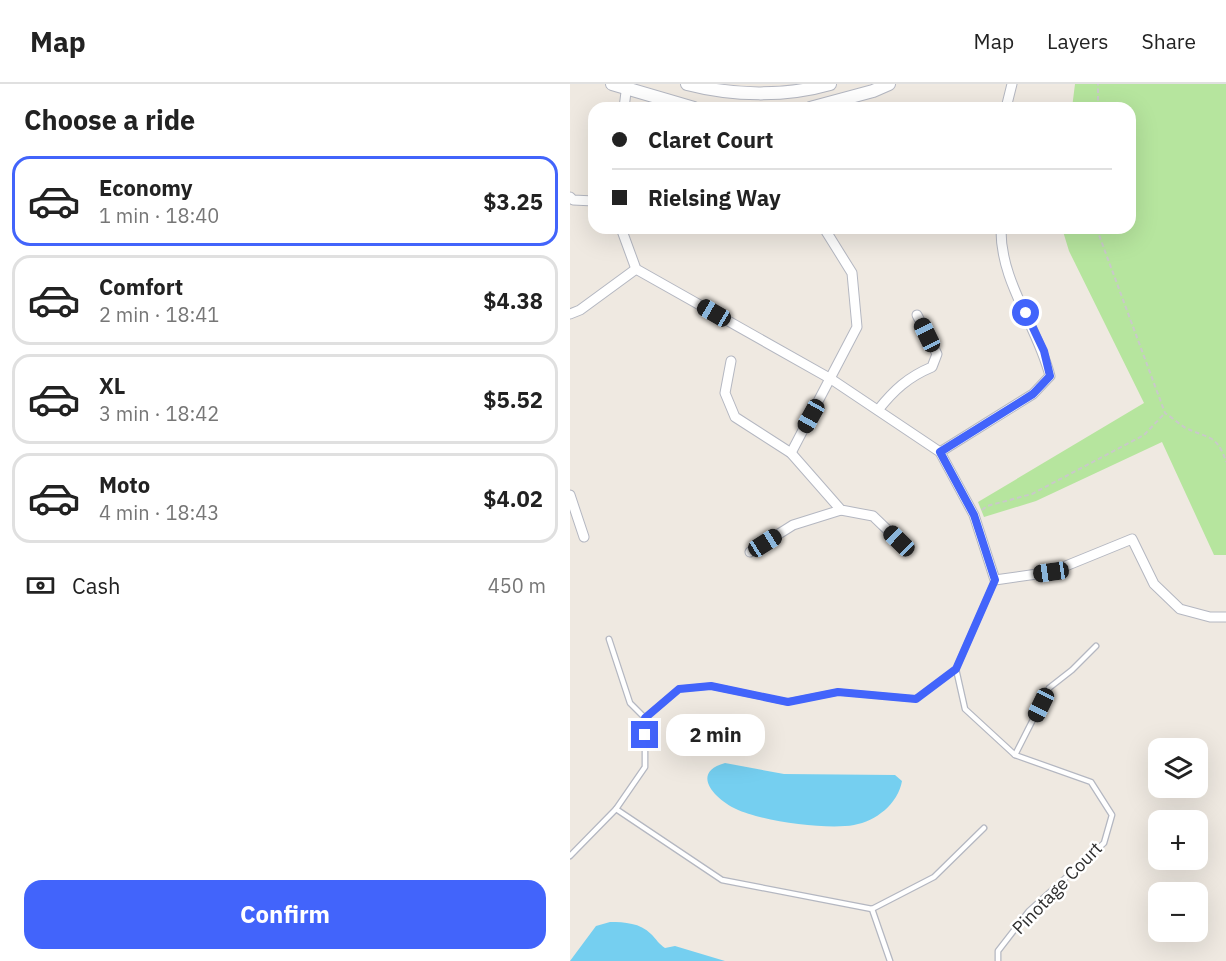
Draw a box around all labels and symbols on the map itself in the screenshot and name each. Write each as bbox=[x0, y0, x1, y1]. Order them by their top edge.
car bbox=[694, 296, 734, 330]
route start bbox=[1012, 299, 1039, 326]
car bbox=[911, 315, 943, 355]
car bbox=[794, 396, 828, 436]
car bbox=[880, 522, 918, 560]
car bbox=[745, 526, 785, 560]
car bbox=[1032, 561, 1070, 583]
car bbox=[1025, 685, 1057, 725]
callout: 2 min bbox=[666, 714, 765, 756]
route end bbox=[631, 721, 658, 748]
street label: Pinotage Court bbox=[1007, 837, 1107, 939]

